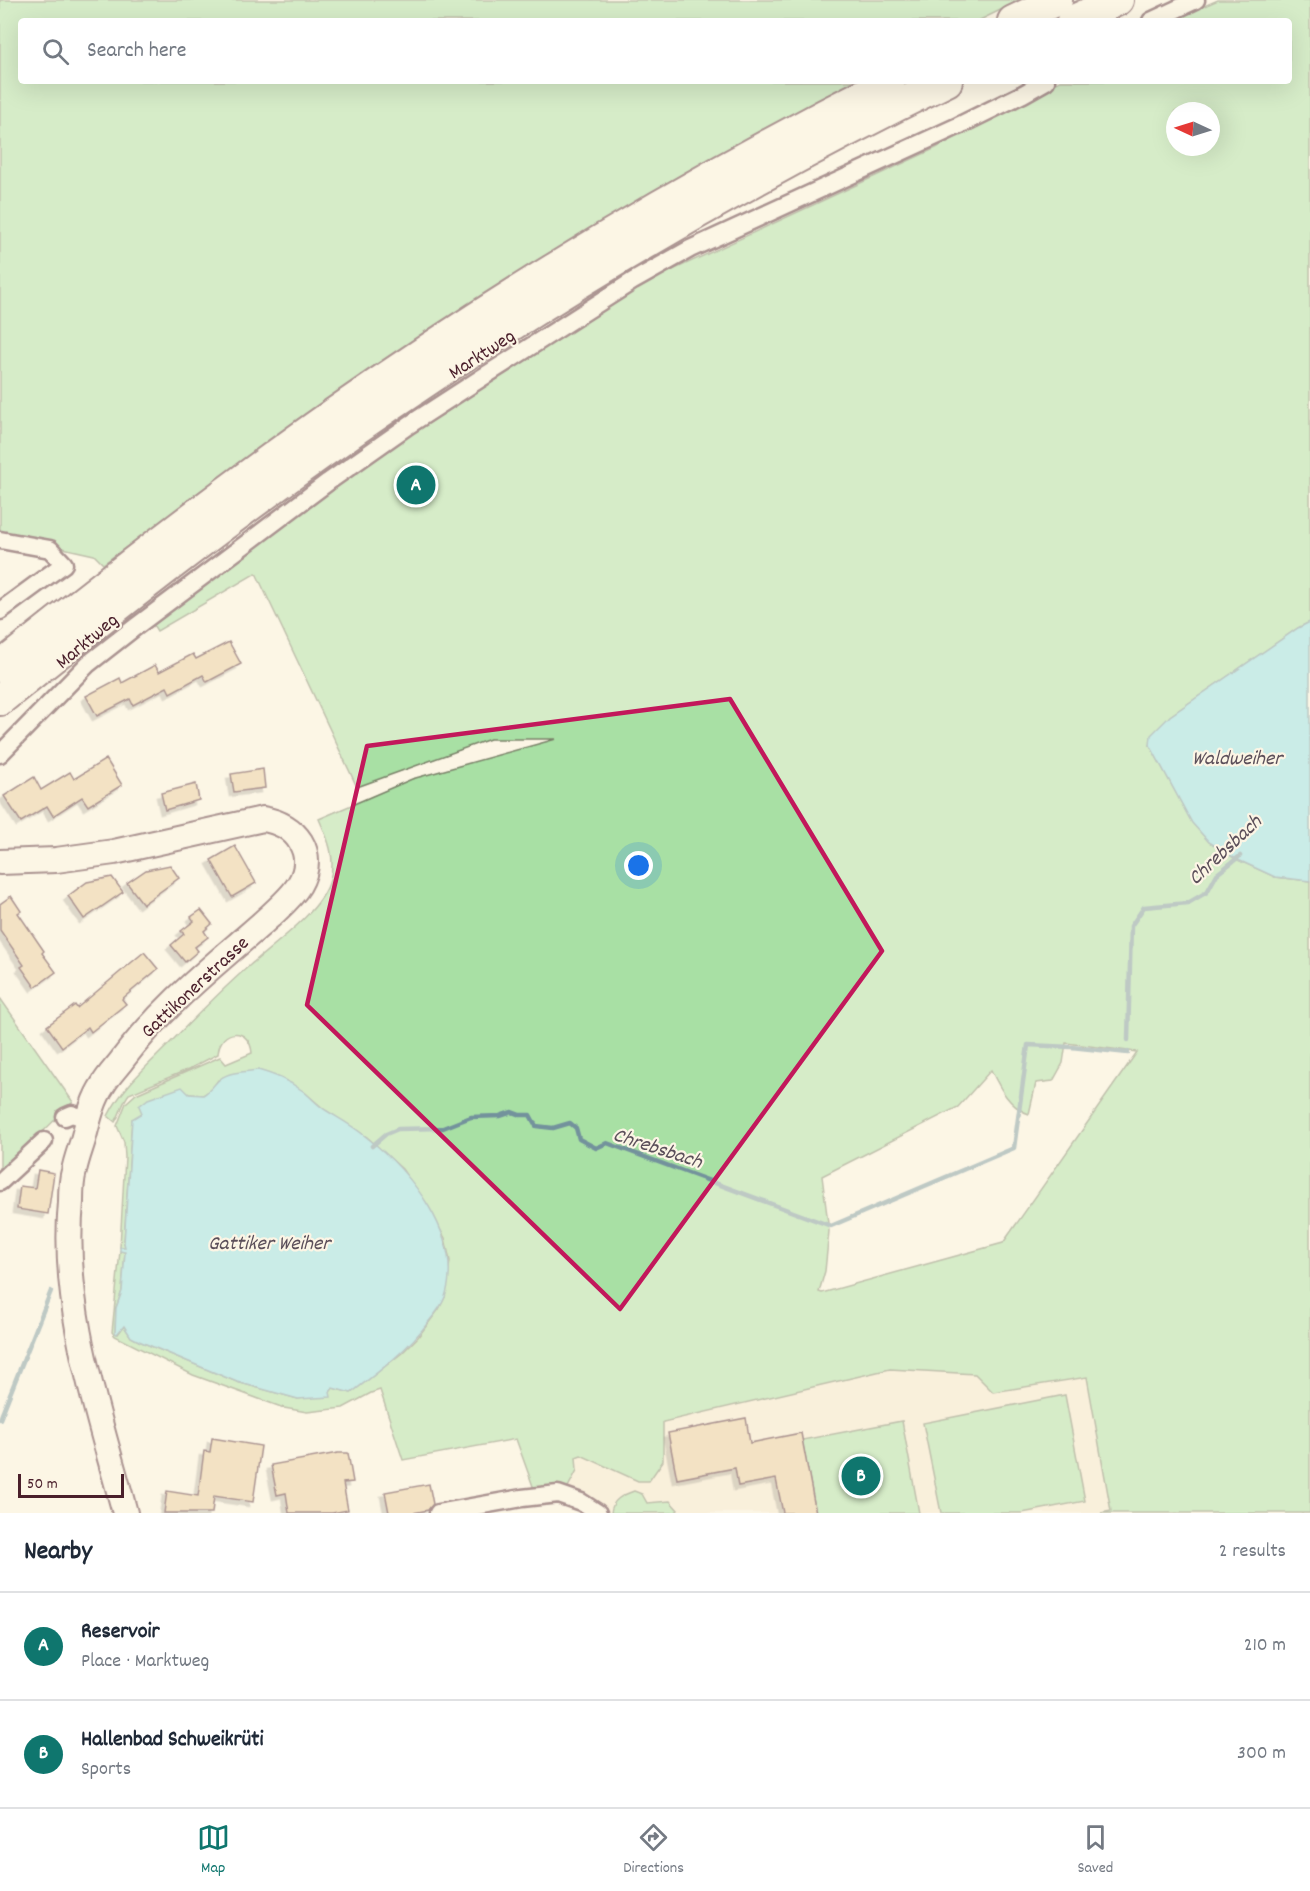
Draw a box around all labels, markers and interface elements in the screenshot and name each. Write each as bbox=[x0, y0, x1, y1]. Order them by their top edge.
search box bbox=[18, 18, 1292, 84]
icon: search bbox=[39, 35, 72, 68]
text: Search here bbox=[87, 36, 186, 67]
north arrow bbox=[1166, 102, 1220, 156]
street label: Marktweg bbox=[444, 323, 522, 388]
pin: A bbox=[396, 462, 436, 508]
street label: Marktweg bbox=[50, 608, 125, 677]
water label: Waldweiher bbox=[1192, 745, 1284, 775]
water label: Chrebsbach bbox=[1182, 808, 1271, 894]
your location bbox=[624, 851, 653, 880]
street label: Gattikonerstrasse bbox=[136, 931, 256, 1046]
water label: Chrebsbach bbox=[609, 1121, 707, 1179]
water label: Gattiker Weiher bbox=[208, 1230, 332, 1260]
pin: B bbox=[842, 1454, 880, 1498]
scale bar bbox=[18, 1471, 124, 1498]
text: 50 m bbox=[27, 1473, 58, 1496]
text: Nearby bbox=[24, 1534, 92, 1571]
text: 2 results bbox=[1219, 1538, 1286, 1566]
text: Reservoir bbox=[81, 1617, 160, 1648]
text: A bbox=[38, 1632, 49, 1660]
text: 210 m bbox=[1244, 1632, 1286, 1660]
text: Place · Marktweg bbox=[81, 1648, 209, 1676]
text: Hallenbad Schweikrüti bbox=[81, 1725, 263, 1756]
text: B bbox=[39, 1740, 48, 1768]
text: 300 m bbox=[1237, 1740, 1286, 1768]
text: Sports bbox=[81, 1756, 131, 1784]
tab: Map bbox=[197, 1821, 230, 1880]
tab: Directions bbox=[623, 1821, 684, 1880]
tab: Saved bbox=[1077, 1821, 1113, 1880]

